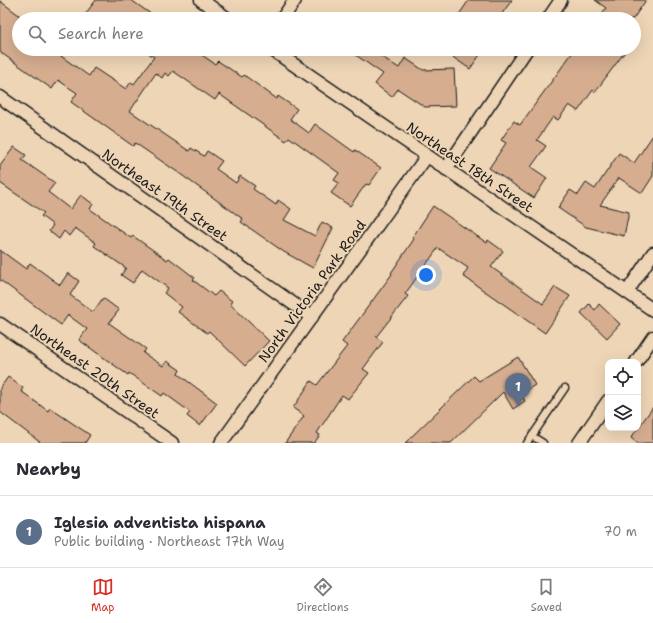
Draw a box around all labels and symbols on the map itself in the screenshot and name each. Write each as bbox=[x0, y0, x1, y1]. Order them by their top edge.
street label: Northeast 18th Street bbox=[403, 118, 537, 216]
street label: Northeast 19th Street bbox=[99, 145, 231, 245]
street label: North Victoria Park Road bbox=[254, 216, 370, 366]
your location bbox=[416, 265, 436, 285]
street label: Northeast 20th Street bbox=[27, 320, 163, 422]
pin: 1 bbox=[505, 373, 531, 406]

